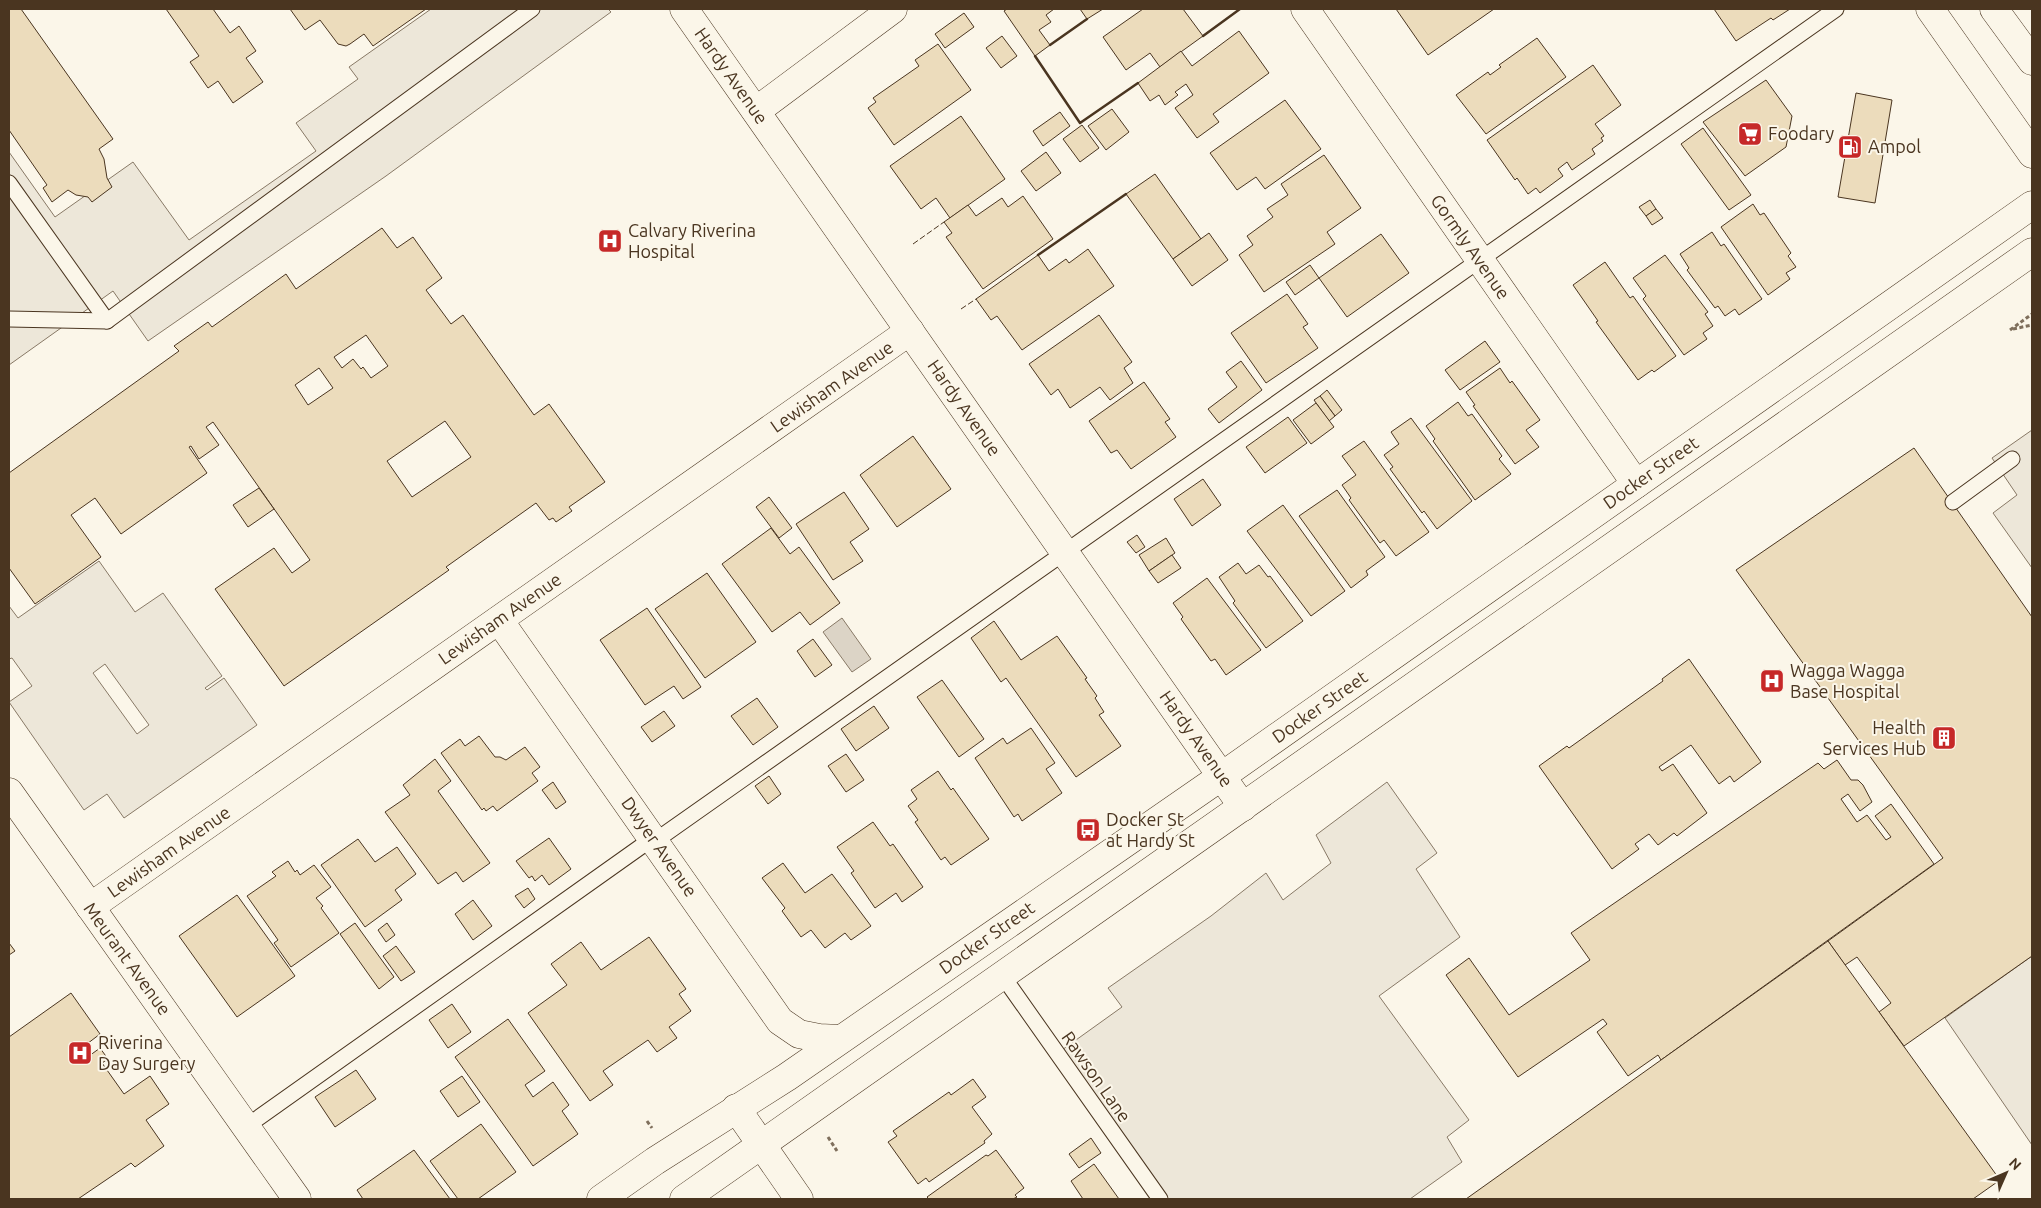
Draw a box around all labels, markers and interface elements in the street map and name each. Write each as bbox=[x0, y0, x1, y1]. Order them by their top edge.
street label: Hardy Avenue bbox=[691, 24, 772, 127]
supermarket icon: Foodary bbox=[1737, 121, 1763, 147]
place label: Foodary bbox=[1768, 123, 1835, 143]
fuel station icon: Ampol bbox=[1837, 134, 1863, 160]
place label: Ampol bbox=[1868, 136, 1921, 156]
street label: Gormly Avenue bbox=[1427, 190, 1514, 303]
place label: Calvary Riverina Hospital bbox=[628, 220, 756, 261]
hospital icon: Calvary Riverina Hospital bbox=[597, 228, 623, 254]
street label: Lewisham Avenue bbox=[766, 336, 897, 436]
street label: Hardy Avenue bbox=[924, 356, 1005, 459]
street label: Docker Street bbox=[1599, 432, 1702, 512]
street label: Lewisham Avenue bbox=[434, 568, 565, 668]
place label: Wagga Wagga Base Hospital bbox=[1790, 660, 1905, 701]
street label: Docker Street bbox=[1268, 666, 1371, 746]
hospital icon: Wagga Wagga Base Hospital bbox=[1759, 668, 1785, 694]
street label: Hardy Avenue bbox=[1156, 687, 1237, 790]
place label: Health Services Hub bbox=[1823, 717, 1926, 758]
building icon: Health Services Hub bbox=[1931, 725, 1957, 751]
street label: Dwyer Avenue bbox=[618, 793, 702, 900]
street label: Lewisham Avenue bbox=[103, 801, 234, 901]
place label: Docker St at Hardy St bbox=[1106, 809, 1195, 850]
bus stop icon: Docker St at Hardy St bbox=[1075, 817, 1101, 843]
street label: Docker Street bbox=[935, 897, 1038, 977]
street label: Meurant Avenue bbox=[80, 898, 175, 1019]
street label: Rawson Lane bbox=[1058, 1027, 1135, 1125]
place label: Riverina Day Surgery bbox=[98, 1032, 196, 1073]
hospital icon: Riverina Day Surgery bbox=[67, 1040, 93, 1066]
north arrow bbox=[1981, 1148, 2031, 1198]
text: N bbox=[2006, 1154, 2025, 1173]

